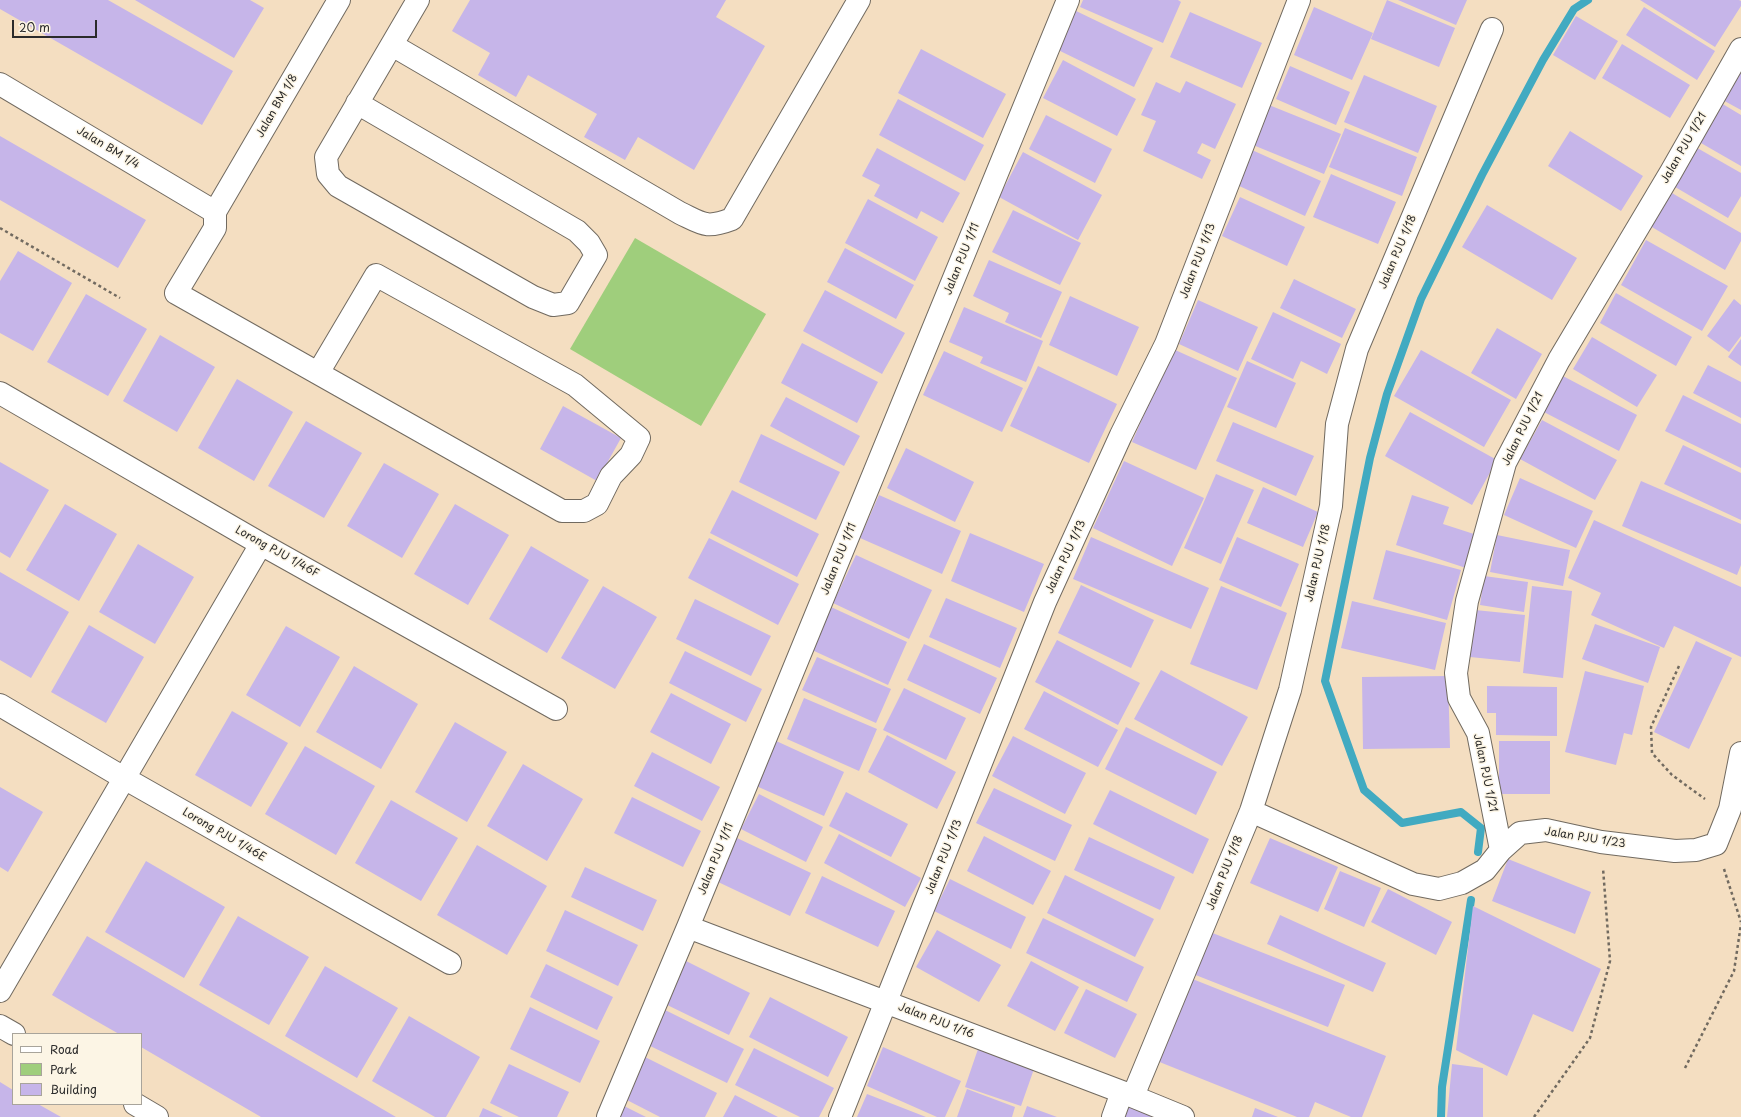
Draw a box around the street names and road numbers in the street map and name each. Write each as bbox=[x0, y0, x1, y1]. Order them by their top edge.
street label: Jalan BM 1/8 bbox=[254, 72, 300, 140]
street label: Jalan PJU 1/21 bbox=[1658, 110, 1710, 186]
street label: Jalan BM 1/4 bbox=[74, 124, 142, 172]
street label: Jalan PJU 1/18 bbox=[1376, 213, 1420, 291]
street label: Jalan PJU 1/11 bbox=[942, 221, 982, 297]
street label: Jalan PJU 1/13 bbox=[1178, 222, 1218, 300]
street label: Jalan PJU 1/21 bbox=[1500, 390, 1546, 468]
street label: Jalan PJU 1/13 bbox=[1043, 518, 1089, 596]
street label: Jalan PJU 1/11 bbox=[819, 521, 859, 597]
street label: Jalan PJU 1/18 bbox=[1303, 523, 1333, 603]
street label: Lorong PJU 1/46F bbox=[233, 524, 321, 580]
street label: Jalan PJU 1/21 bbox=[1470, 733, 1500, 813]
street label: Lorong PJU 1/46E bbox=[180, 806, 268, 864]
street label: Jalan PJU 1/13 bbox=[923, 818, 965, 896]
street label: Jalan PJU 1/11 bbox=[696, 821, 736, 897]
street label: Jalan PJU 1/23 bbox=[1543, 825, 1627, 851]
street label: Jalan PJU 1/18 bbox=[1204, 834, 1246, 912]
street label: Jalan PJU 1/16 bbox=[896, 1001, 976, 1041]

